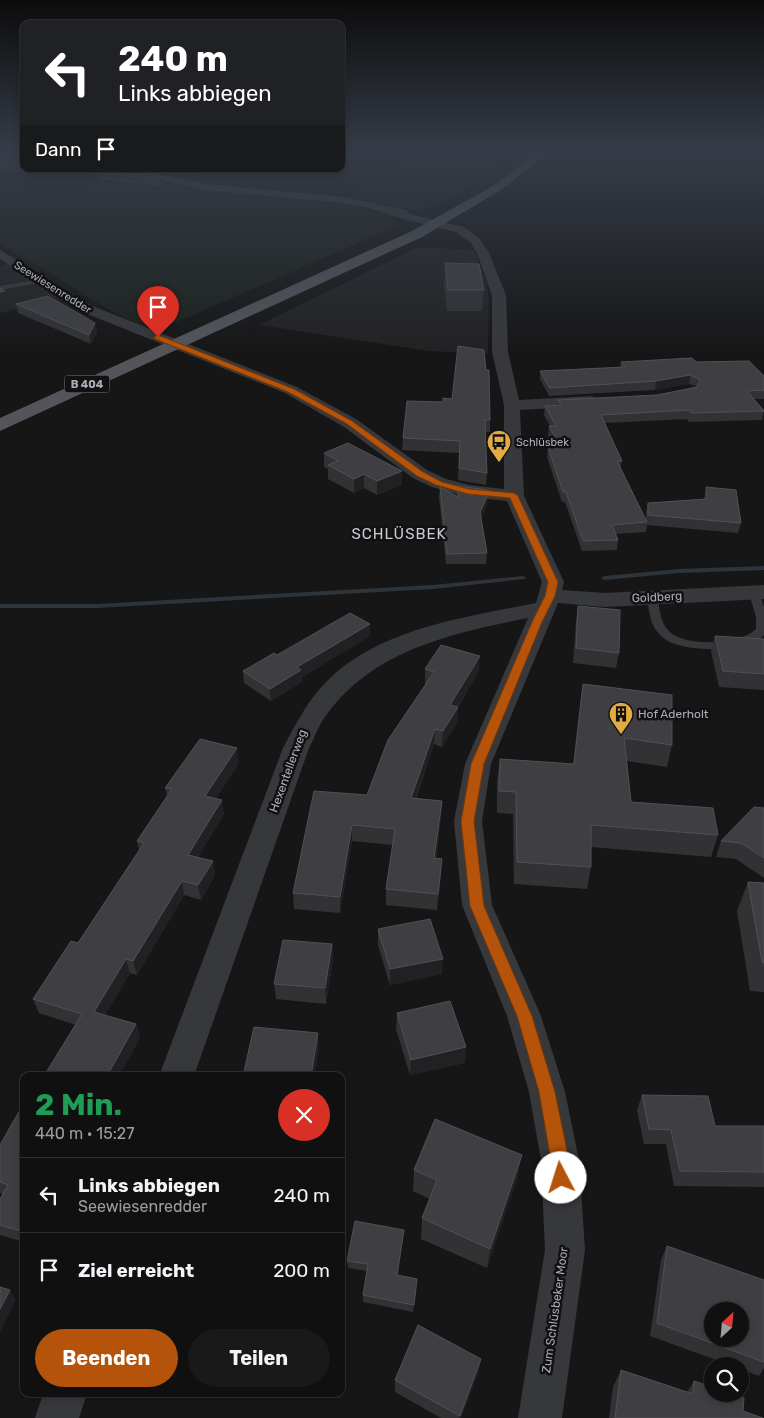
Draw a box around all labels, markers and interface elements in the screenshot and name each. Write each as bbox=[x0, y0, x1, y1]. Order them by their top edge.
text: 240 m bbox=[118, 38, 228, 80]
icon: left bbox=[35, 40, 100, 105]
text: Links abbiegen bbox=[118, 80, 272, 107]
icon: arrive bbox=[92, 135, 120, 163]
text: Dann bbox=[35, 138, 82, 161]
street label: Seewiesenredder bbox=[12, 258, 95, 317]
pin bbox=[137, 286, 179, 337]
icon: arrive bbox=[144, 293, 172, 321]
road number: B 404 bbox=[64, 376, 110, 392]
bus stop icon: Schlüsbek bbox=[486, 429, 512, 463]
place label: Schlüsbek bbox=[516, 436, 569, 449]
district label: SCHLÜSBEK bbox=[351, 525, 447, 543]
street label: Goldberg bbox=[631, 589, 683, 605]
building icon: Hof Aderholt bbox=[608, 701, 634, 735]
place label: Hof Aderholt bbox=[638, 707, 709, 721]
street label: Hexentellerweg bbox=[267, 728, 309, 814]
text: 2 Min. bbox=[35, 1087, 122, 1123]
button: close bbox=[278, 1089, 330, 1141]
text: 440 m · 15:27 bbox=[35, 1124, 134, 1143]
position arrow bbox=[534, 1151, 586, 1203]
text: Links abbiegen bbox=[78, 1174, 220, 1197]
icon: left bbox=[35, 1181, 63, 1209]
text: 240 m bbox=[274, 1184, 330, 1207]
text: Seewiesenredder bbox=[78, 1197, 207, 1216]
street label: Zum Schlüsbeker Moor bbox=[539, 1246, 571, 1374]
icon: arrive bbox=[35, 1256, 63, 1284]
text: Ziel erreicht bbox=[78, 1259, 194, 1282]
text: 200 m bbox=[273, 1259, 330, 1282]
north arrow bbox=[704, 1302, 749, 1348]
map controls bbox=[704, 1302, 749, 1402]
button: Beenden bbox=[35, 1329, 178, 1387]
button: Teilen bbox=[188, 1329, 330, 1387]
button: search bbox=[704, 1357, 749, 1402]

